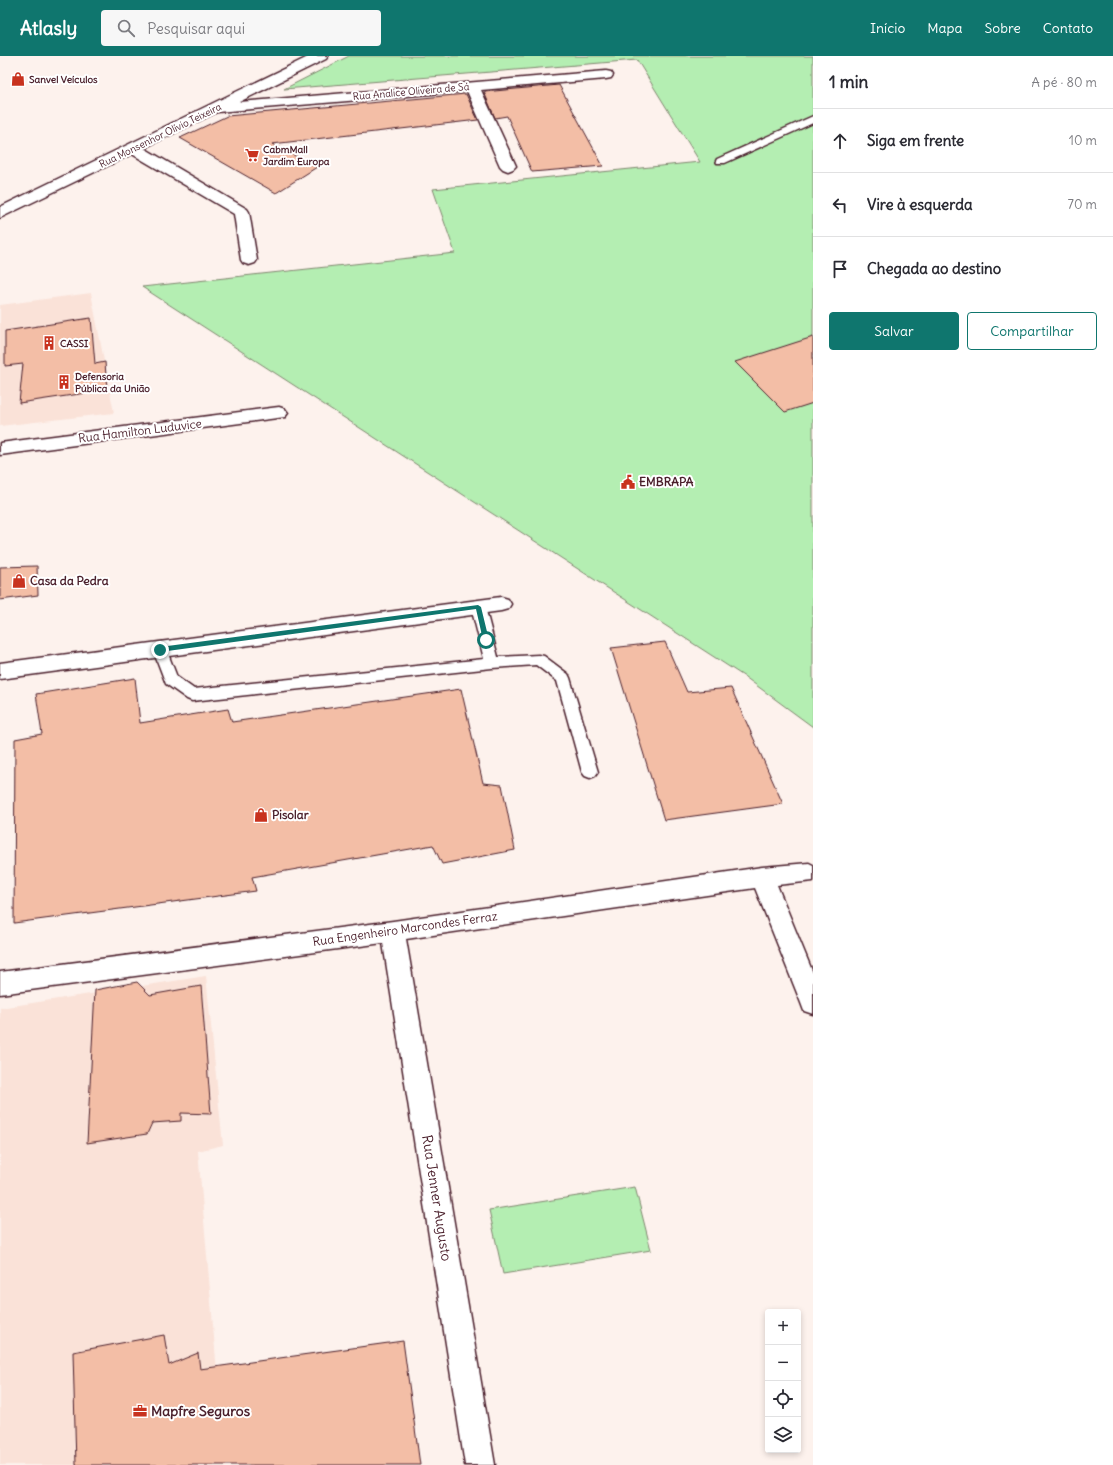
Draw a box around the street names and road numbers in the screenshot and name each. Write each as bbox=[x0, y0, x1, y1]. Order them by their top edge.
street label: Rua Analice Oliveira de Sá bbox=[352, 80, 470, 103]
street label: Rua Monsenhor Olívio Teixeira bbox=[97, 100, 224, 171]
street label: Rua Hamilton Luduvice bbox=[77, 415, 203, 446]
street label: Rua Engenheiro Marcondes Ferraz bbox=[312, 908, 498, 949]
street label: Rua Jenner Augusto bbox=[418, 1133, 456, 1263]

